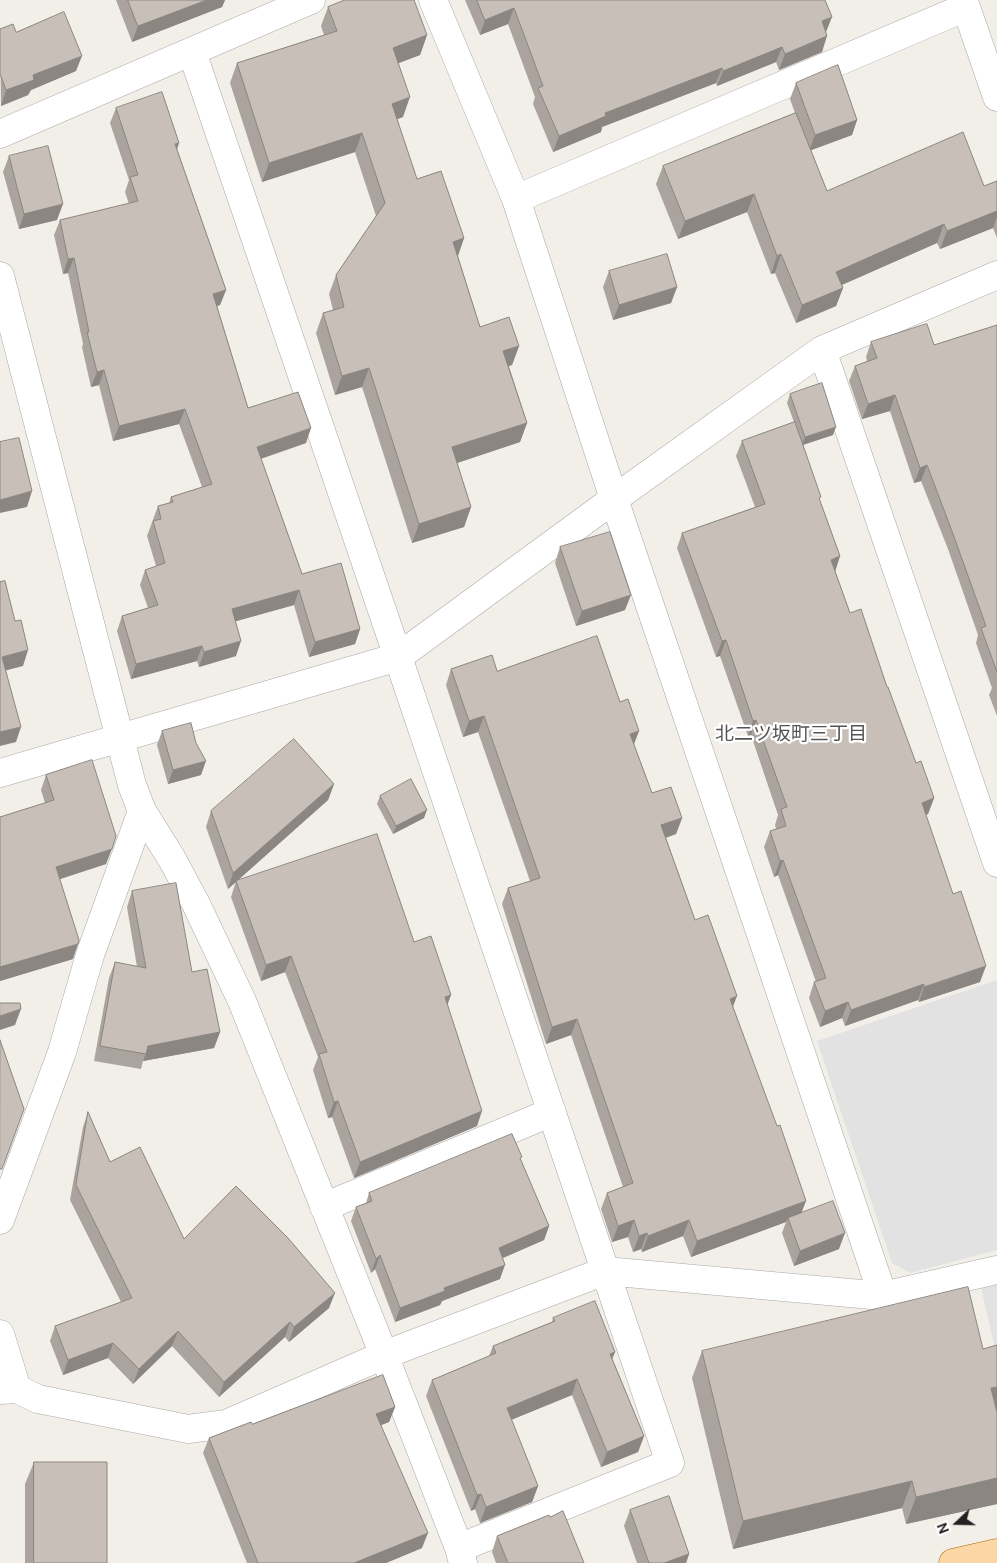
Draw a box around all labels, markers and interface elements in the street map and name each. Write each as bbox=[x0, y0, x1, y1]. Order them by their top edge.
district label: 北二ツ坂町三丁目 bbox=[715, 724, 867, 746]
north arrow bbox=[932, 1498, 982, 1548]
text: N bbox=[933, 1520, 953, 1536]

